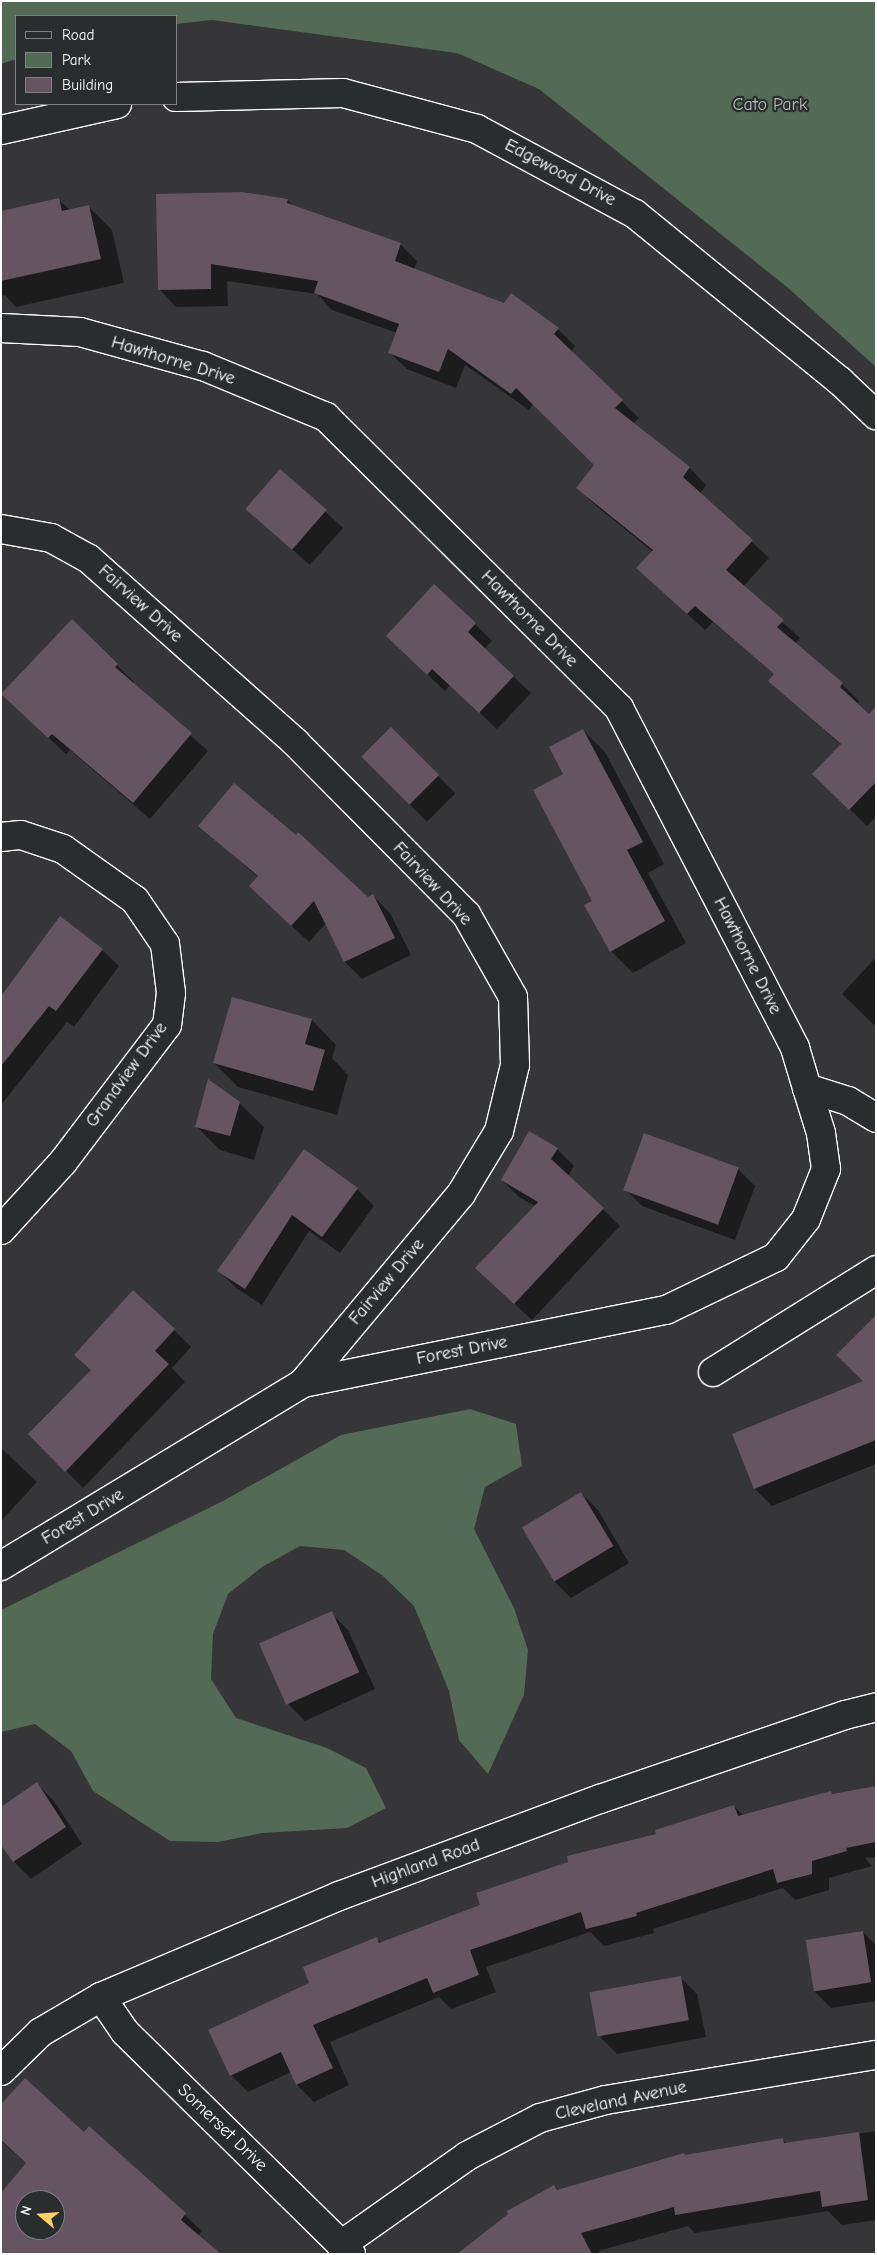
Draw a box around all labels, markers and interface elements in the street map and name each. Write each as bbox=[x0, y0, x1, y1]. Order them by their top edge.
legend bbox=[15, 15, 178, 105]
text: Road bbox=[62, 26, 94, 44]
text: Park bbox=[62, 51, 91, 69]
text: Building bbox=[62, 76, 113, 94]
park label: Cato Park bbox=[733, 94, 807, 116]
street label: Edgewood Drive bbox=[501, 135, 619, 211]
street label: Hawthorne Drive bbox=[109, 332, 237, 390]
street label: Fairview Drive bbox=[93, 561, 187, 647]
street label: Hawthorne Drive bbox=[476, 566, 582, 672]
street label: Fairview Drive bbox=[388, 838, 476, 930]
street label: Hawthorne Drive bbox=[708, 894, 786, 1018]
street label: Grandview Drive bbox=[82, 1018, 172, 1132]
street label: Fairview Drive bbox=[345, 1234, 429, 1330]
street label: Forest Drive bbox=[415, 1332, 509, 1370]
street label: Forest Drive bbox=[38, 1484, 128, 1550]
street label: Highland Road bbox=[369, 1834, 483, 1894]
street label: Cleveland Avenue bbox=[553, 2077, 689, 2125]
street label: Somerset Drive bbox=[172, 2080, 272, 2176]
north arrow bbox=[15, 2190, 65, 2240]
text: N bbox=[17, 2204, 36, 2218]

